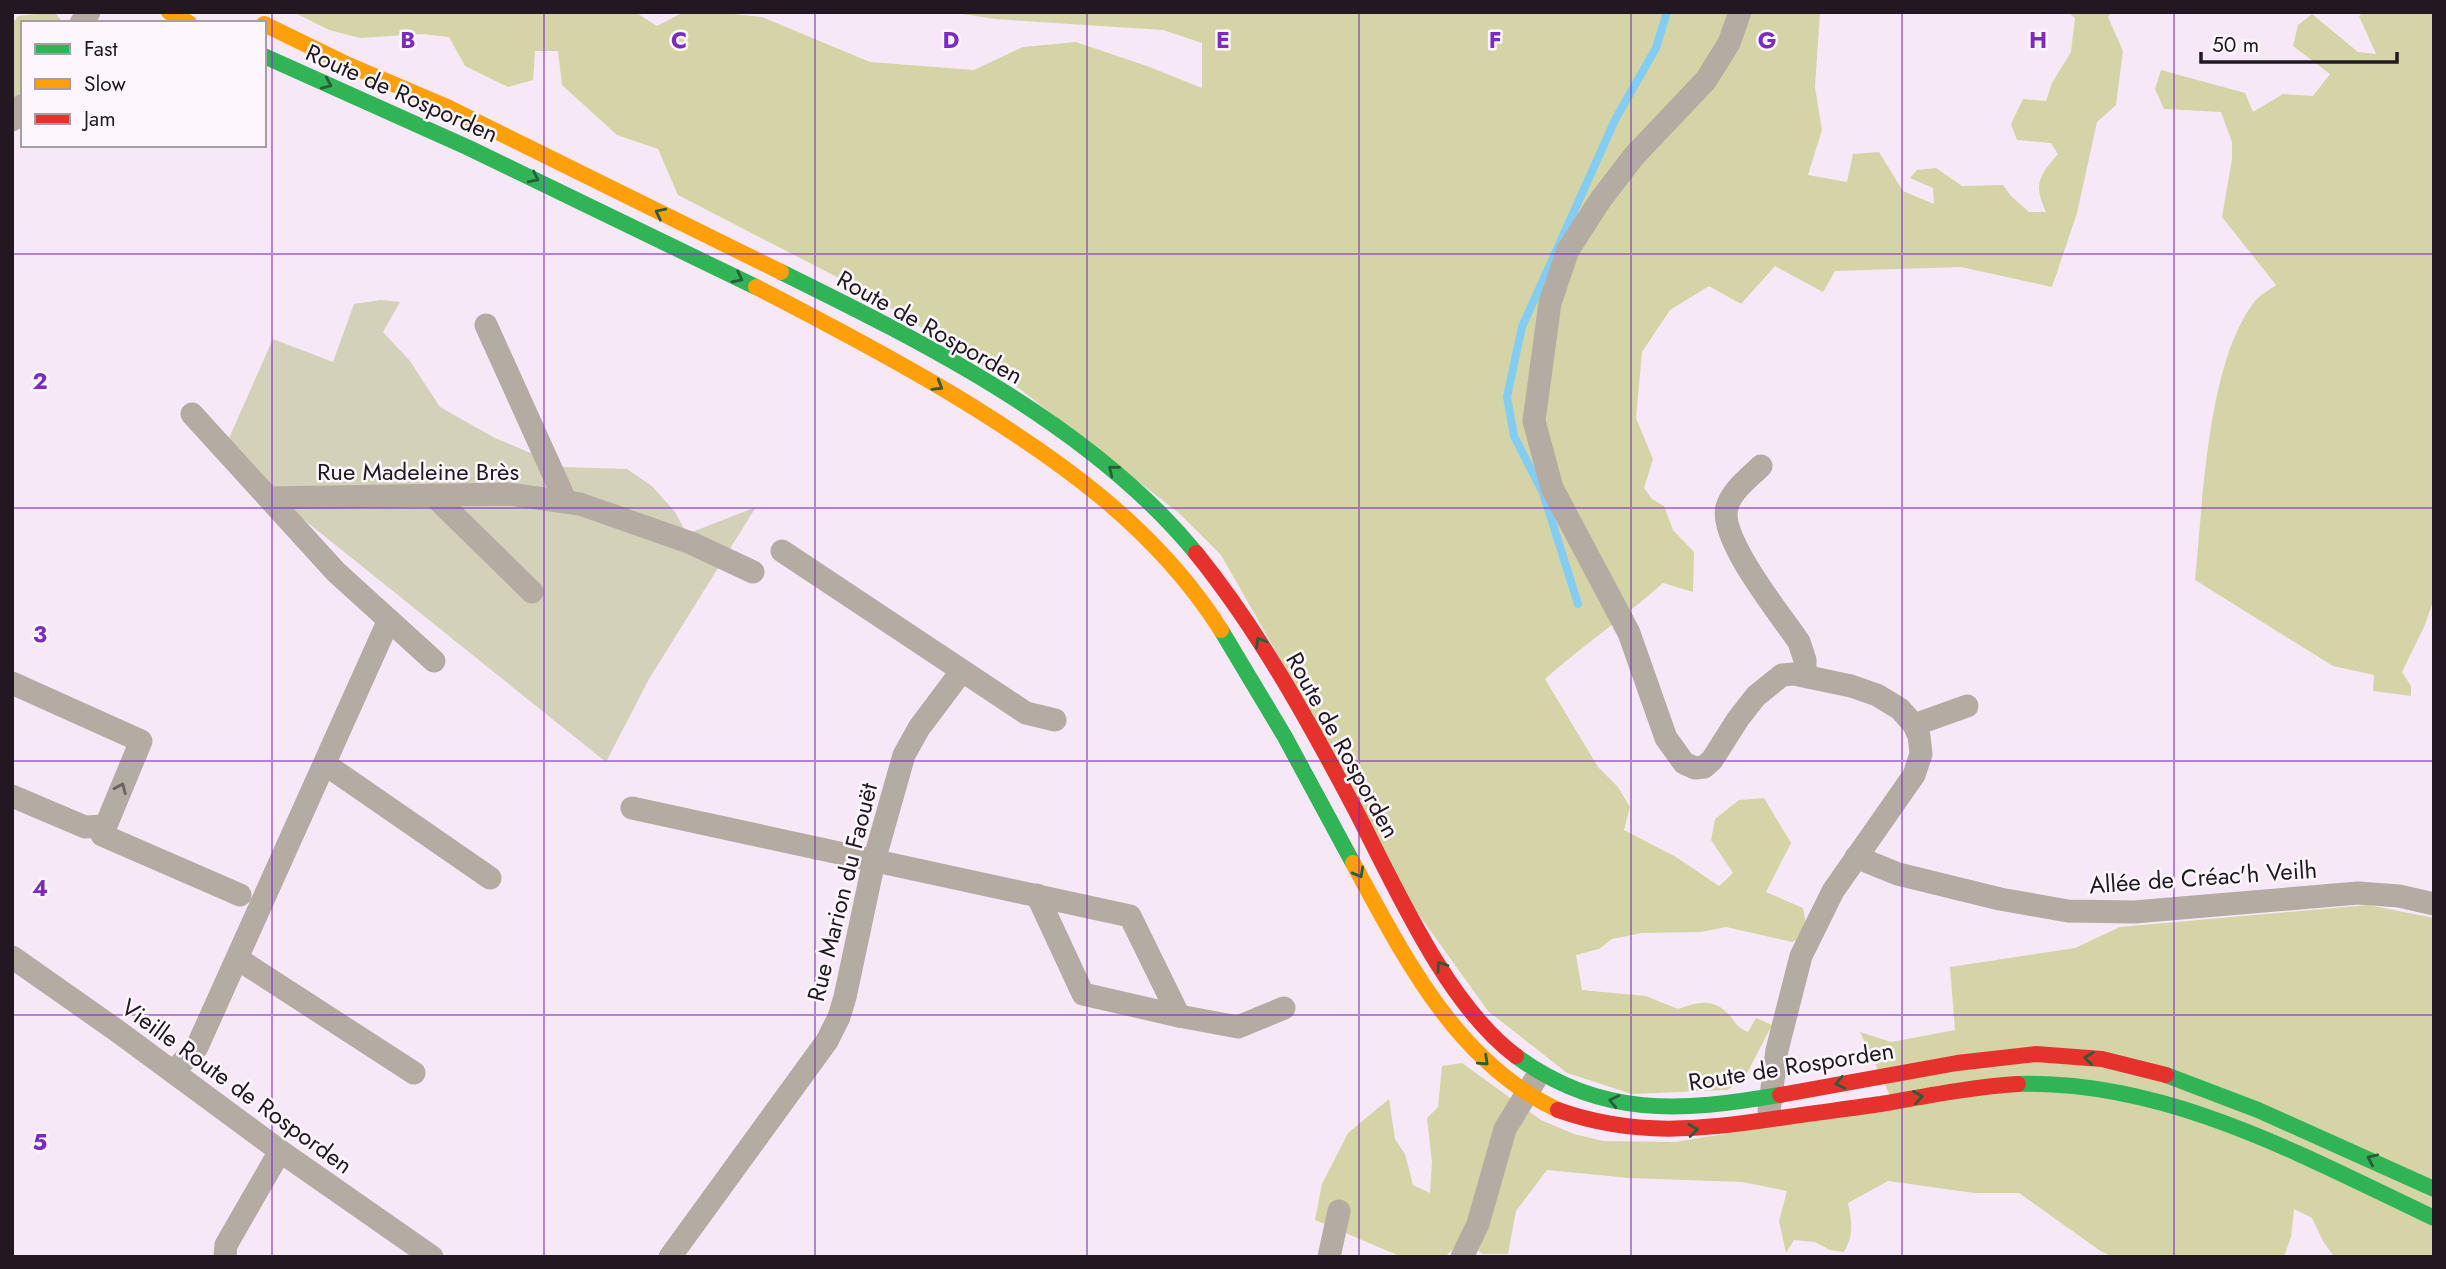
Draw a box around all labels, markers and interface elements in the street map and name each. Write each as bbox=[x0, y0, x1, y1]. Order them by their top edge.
legend bbox=[21, 21, 266, 147]
scale bar bbox=[2201, 21, 2397, 65]
text: B bbox=[400, 23, 416, 57]
text: C bbox=[671, 23, 687, 57]
text: D bbox=[943, 23, 960, 57]
text: E bbox=[1216, 23, 1230, 57]
text: F bbox=[1489, 23, 1501, 57]
text: G bbox=[1758, 23, 1776, 57]
text: H bbox=[2029, 23, 2047, 57]
text: 50 m bbox=[2212, 30, 2259, 60]
text: Fast bbox=[84, 34, 117, 64]
street label: Route de Rosporden bbox=[300, 35, 504, 151]
text: Slow bbox=[84, 69, 126, 99]
one-way arrow bbox=[320, 76, 332, 90]
text: Jam bbox=[81, 104, 116, 134]
one-way arrow bbox=[527, 170, 539, 184]
one-way arrow bbox=[655, 207, 667, 221]
street label: Route de Rosporden bbox=[831, 261, 1029, 393]
one-way arrow bbox=[731, 269, 743, 283]
text: 2 bbox=[32, 364, 48, 398]
one-way arrow bbox=[931, 378, 944, 391]
street label: Rue Madeleine Brès bbox=[317, 454, 519, 489]
one-way arrow bbox=[1108, 466, 1121, 478]
text: 3 bbox=[33, 617, 47, 651]
one-way arrow bbox=[1255, 637, 1268, 649]
street label: Route de Rosporden bbox=[1277, 646, 1409, 844]
street label: Rue Marion du Faouët bbox=[798, 779, 886, 1005]
one-way arrow bbox=[113, 783, 127, 795]
street label: Allée de Créac'h Veilh bbox=[2088, 852, 2318, 902]
one-way arrow bbox=[1351, 865, 1364, 878]
text: 4 bbox=[32, 871, 48, 905]
one-way arrow bbox=[1437, 961, 1449, 974]
street label: Vieille Route de Rosporden bbox=[114, 990, 360, 1182]
street label: Route de Rosporden bbox=[1686, 1032, 1896, 1100]
one-way arrow bbox=[2083, 1051, 2095, 1066]
one-way arrow bbox=[1476, 1053, 1489, 1066]
one-way arrow bbox=[1834, 1075, 1846, 1090]
one-way arrow bbox=[1912, 1090, 1924, 1105]
one-way arrow bbox=[1609, 1095, 1621, 1109]
one-way arrow bbox=[1687, 1122, 1699, 1137]
text: 5 bbox=[33, 1125, 47, 1159]
one-way arrow bbox=[2367, 1154, 2379, 1168]

